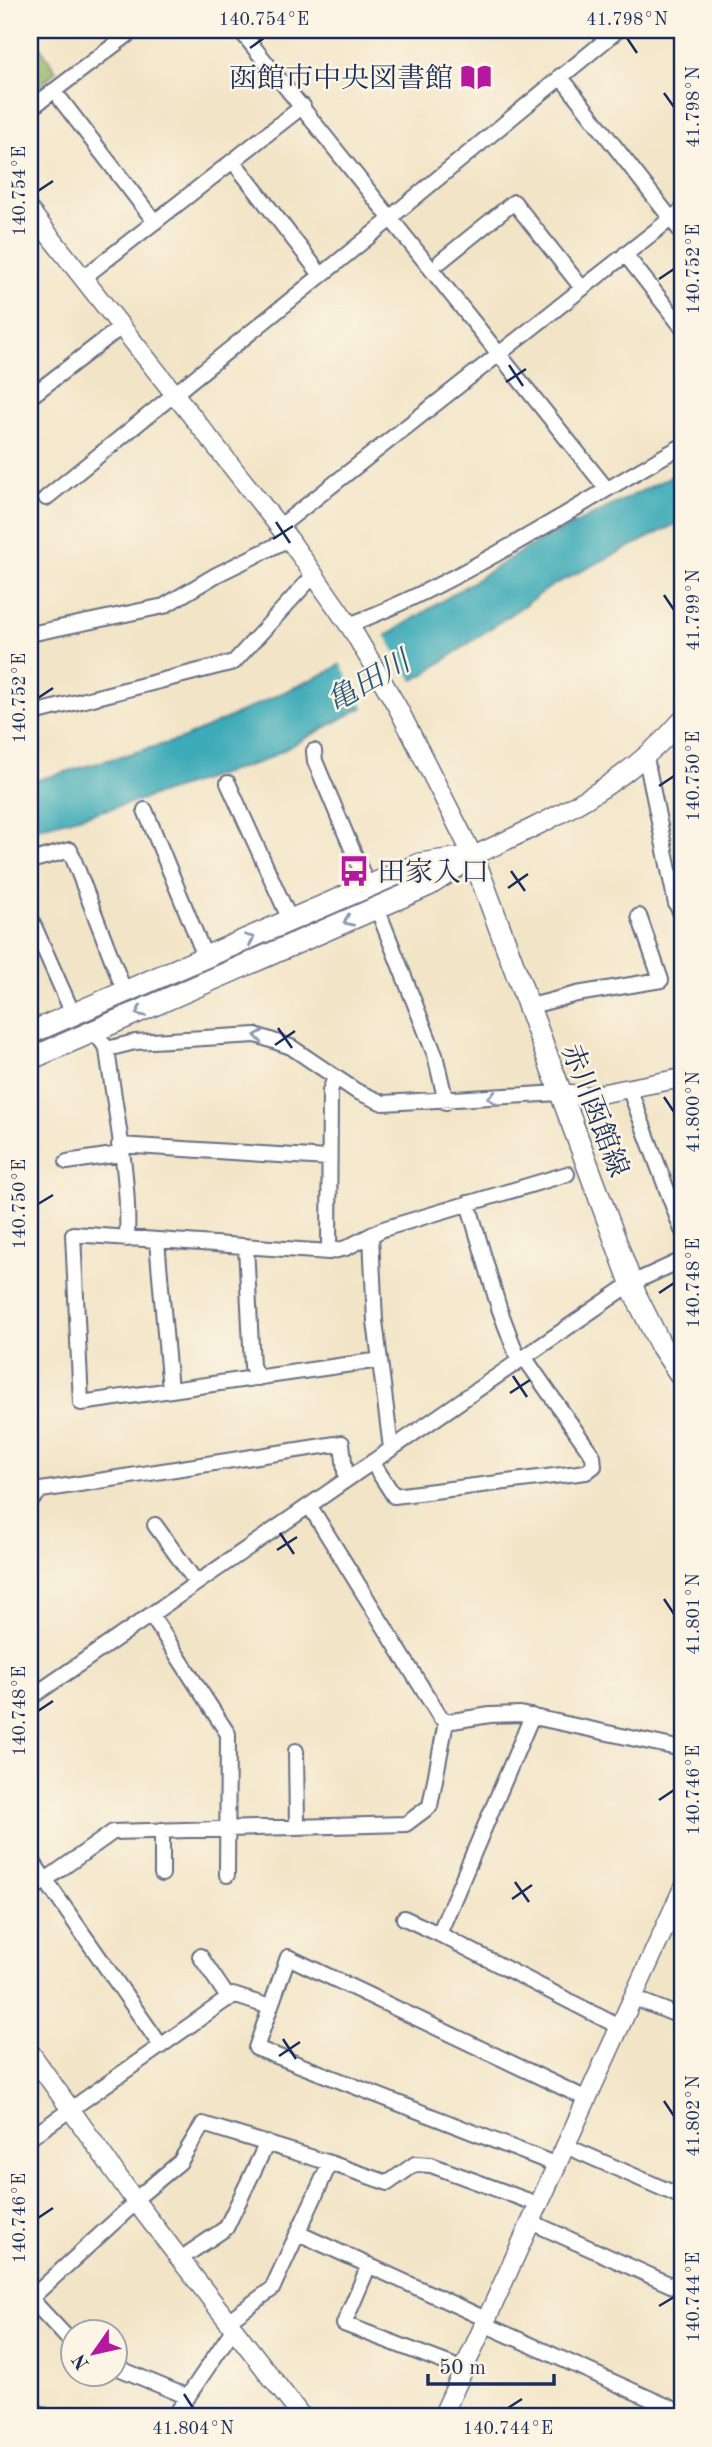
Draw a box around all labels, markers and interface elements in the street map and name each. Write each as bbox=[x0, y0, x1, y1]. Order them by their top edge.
text: 140.754°E bbox=[219, 11, 309, 29]
text: 41.798°N bbox=[586, 11, 668, 29]
library icon: 函館市中央図書館 bbox=[459, 60, 493, 94]
place label: 函館市中央図書館 bbox=[229, 63, 453, 94]
text: 41.798°N bbox=[685, 66, 703, 148]
text: 140.754°E bbox=[11, 146, 29, 236]
text: 140.752°E bbox=[685, 224, 703, 314]
text: 41.799°N bbox=[685, 569, 703, 651]
water label: 亀田川 bbox=[321, 643, 418, 718]
text: 140.752°E bbox=[11, 653, 29, 743]
text: 140.750°E bbox=[685, 731, 703, 821]
bus stop icon: 田家入口 bbox=[337, 854, 371, 888]
place label: 田家入口 bbox=[377, 857, 489, 888]
one-way arrow bbox=[343, 912, 355, 926]
one-way arrow bbox=[244, 934, 256, 948]
one-way arrow bbox=[134, 1004, 147, 1018]
one-way arrow bbox=[253, 1028, 265, 1043]
street label: 赤川函館線 bbox=[555, 1040, 634, 1181]
text: 41.800°N bbox=[685, 1071, 703, 1153]
one-way arrow bbox=[486, 1090, 497, 1105]
text: 140.750°E bbox=[11, 1159, 29, 1249]
text: 140.748°E bbox=[685, 1238, 703, 1328]
text: 41.801°N bbox=[685, 1573, 703, 1655]
text: 140.748°E bbox=[11, 1666, 29, 1756]
text: 140.746°E bbox=[685, 1745, 703, 1835]
text: 41.802°N bbox=[685, 2075, 703, 2157]
text: 140.746°E bbox=[11, 2173, 29, 2263]
text: 140.744°E bbox=[685, 2252, 703, 2342]
north arrow bbox=[60, 2318, 130, 2388]
scale bar bbox=[428, 2342, 554, 2386]
text: N bbox=[70, 2349, 94, 2372]
text: 50 m bbox=[439, 2358, 486, 2379]
text: 41.804°N bbox=[152, 2420, 234, 2438]
text: 140.744°E bbox=[463, 2420, 553, 2438]

